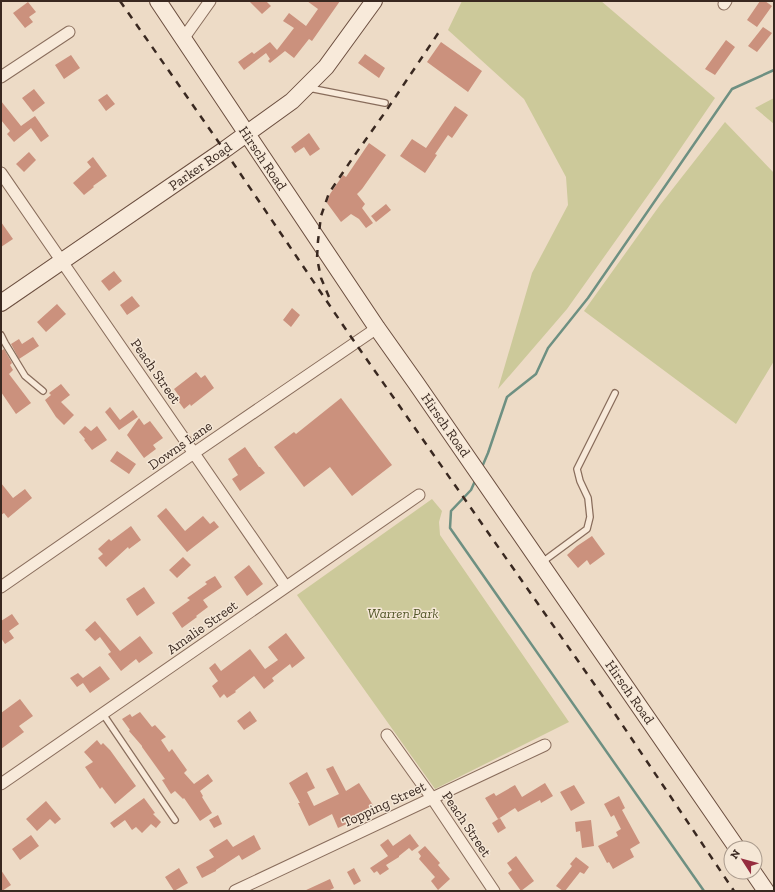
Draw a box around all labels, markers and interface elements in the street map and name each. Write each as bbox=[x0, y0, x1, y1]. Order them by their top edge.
street label: Hirsch Road bbox=[235, 123, 290, 194]
street label: Parker Road bbox=[165, 138, 235, 194]
street label: Peach Street bbox=[127, 336, 185, 408]
street label: Hirsch Road bbox=[417, 390, 474, 461]
street label: Downs Lane bbox=[145, 417, 216, 474]
street label: Amalie Street bbox=[164, 596, 241, 658]
park label: Warren Park bbox=[368, 605, 438, 622]
street label: Hirsch Road bbox=[601, 657, 658, 728]
street label: Topping Street bbox=[340, 777, 429, 831]
street label: Peach Street bbox=[438, 788, 495, 861]
north arrow bbox=[723, 840, 763, 880]
text: N bbox=[728, 847, 743, 862]

